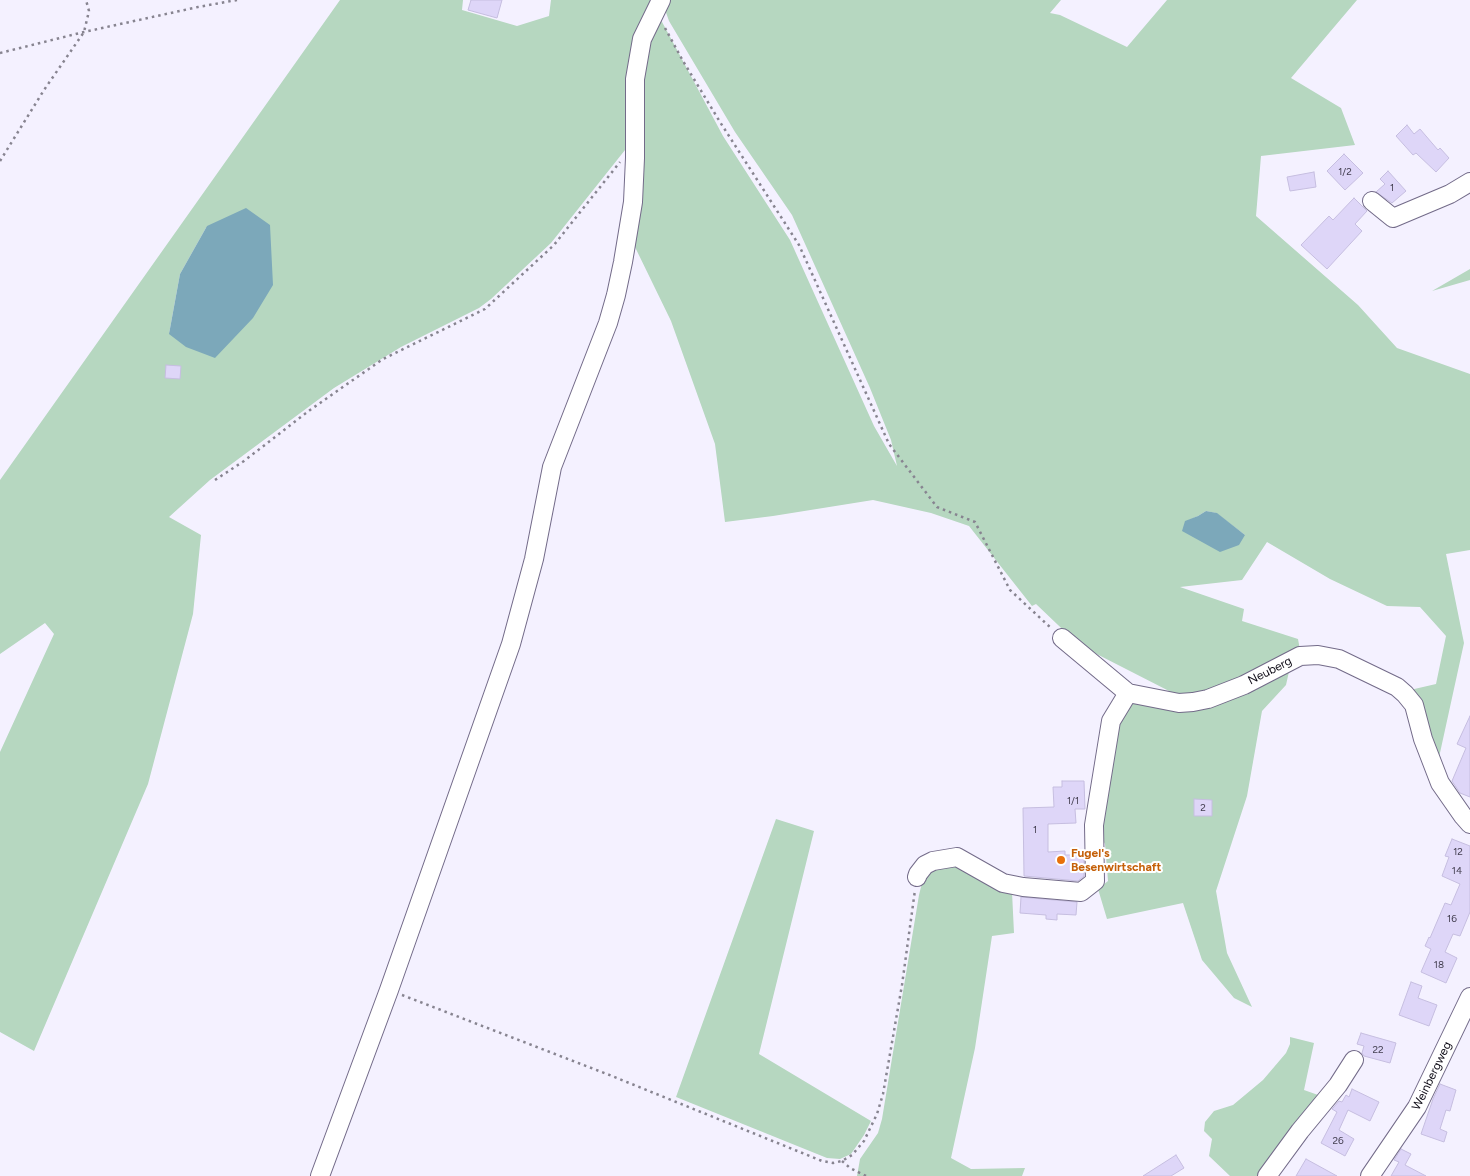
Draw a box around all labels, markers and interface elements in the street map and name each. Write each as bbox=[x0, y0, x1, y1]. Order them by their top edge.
house number: 1/2 bbox=[1338, 166, 1352, 178]
house number: 1 bbox=[1390, 182, 1394, 194]
street label: Neuberg bbox=[1246, 654, 1294, 688]
house number: 1/1 bbox=[1067, 795, 1079, 807]
house number: 2 bbox=[1200, 802, 1206, 814]
house number: 1 bbox=[1033, 824, 1037, 836]
place label: Fugel's Besenwirtschaft bbox=[1071, 846, 1161, 874]
house number: 12 bbox=[1453, 846, 1463, 858]
marker: Fugel's Besenwirtschaft bbox=[1055, 854, 1067, 866]
house number: 14 bbox=[1452, 865, 1462, 877]
house number: 16 bbox=[1447, 913, 1457, 925]
house number: 18 bbox=[1434, 959, 1444, 971]
street label: Weinbergweg bbox=[1409, 1039, 1455, 1113]
house number: 22 bbox=[1372, 1044, 1384, 1056]
house number: 26 bbox=[1332, 1135, 1344, 1147]

